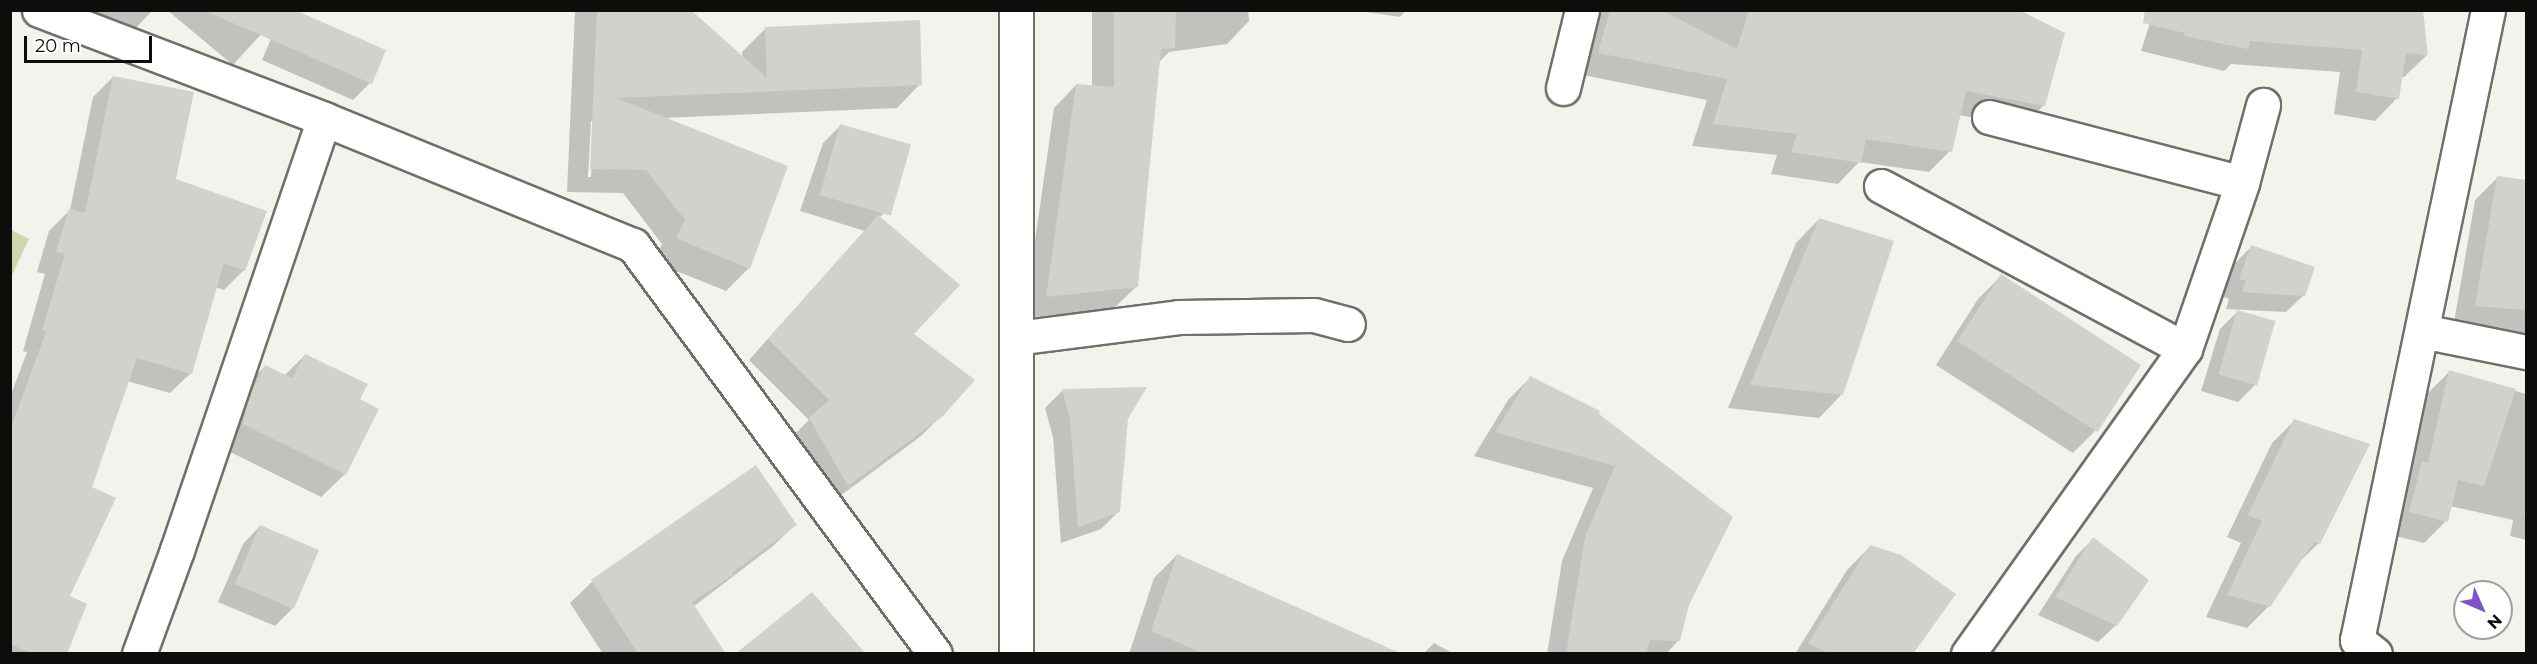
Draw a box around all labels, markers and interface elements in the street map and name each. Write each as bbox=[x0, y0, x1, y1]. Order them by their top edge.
scale bar bbox=[27, 24, 154, 62]
text: 20 m bbox=[35, 35, 81, 57]
north arrow bbox=[2453, 580, 2513, 640]
text: N bbox=[2483, 610, 2506, 633]

